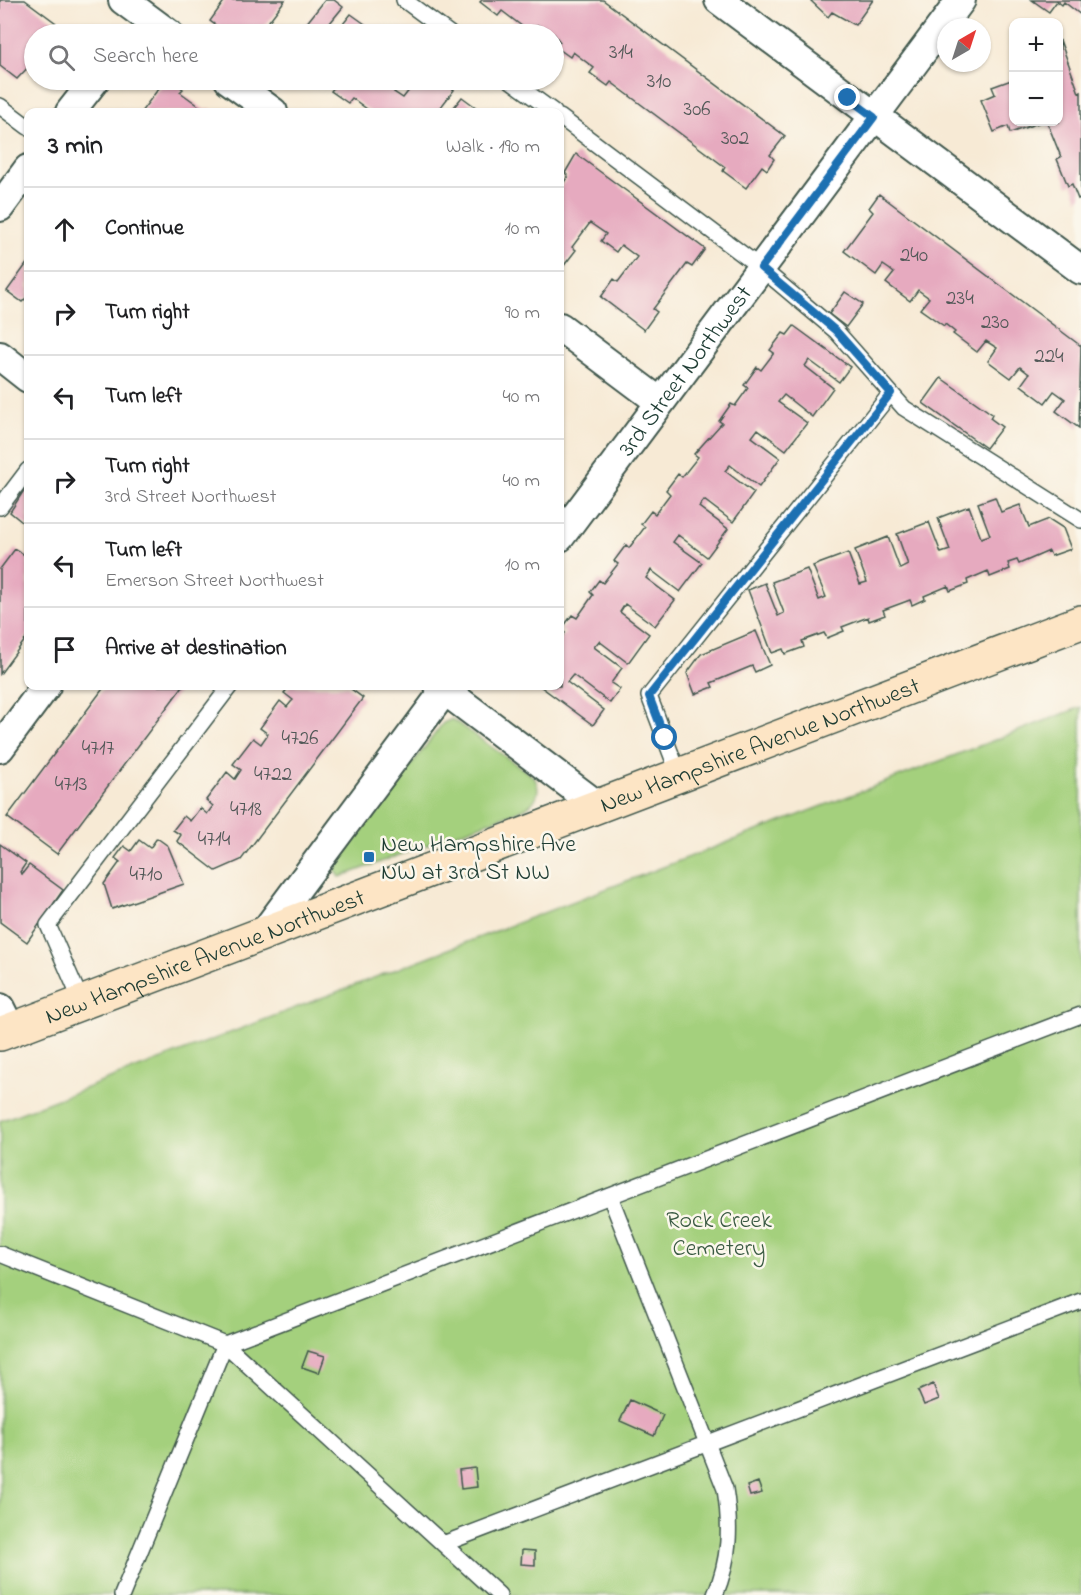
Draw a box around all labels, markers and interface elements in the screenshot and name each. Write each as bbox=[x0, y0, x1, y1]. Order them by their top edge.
north arrow bbox=[937, 18, 991, 72]
map controls bbox=[1009, 18, 1063, 126]
button: + bbox=[1009, 18, 1063, 72]
search box bbox=[24, 24, 564, 90]
house number: 314 bbox=[609, 38, 633, 68]
icon: search bbox=[45, 41, 78, 74]
text: Search here bbox=[93, 41, 198, 73]
house number: 310 bbox=[647, 67, 671, 97]
button: − bbox=[1009, 72, 1063, 126]
route end bbox=[834, 84, 860, 110]
house number: 306 bbox=[684, 95, 711, 125]
house number: 302 bbox=[721, 124, 749, 154]
text: 3 min bbox=[48, 128, 103, 166]
text: Walk · 190 m bbox=[446, 133, 540, 162]
icon: ahead bbox=[48, 213, 81, 246]
text: Continue bbox=[105, 213, 184, 245]
text: 10 m bbox=[504, 215, 540, 244]
house number: 240 bbox=[900, 241, 928, 271]
street label: 3rd Street Northwest bbox=[611, 279, 762, 465]
house number: 234 bbox=[946, 284, 974, 314]
icon: right bbox=[48, 297, 81, 330]
text: Turn right bbox=[105, 297, 190, 329]
text: 90 m bbox=[505, 299, 540, 328]
house number: 230 bbox=[981, 308, 1009, 338]
house number: 224 bbox=[1034, 342, 1064, 372]
icon: left bbox=[48, 381, 81, 414]
text: Turn left bbox=[105, 381, 182, 413]
text: 40 m bbox=[503, 383, 540, 412]
text: Turn right bbox=[105, 451, 190, 483]
icon: right bbox=[48, 465, 81, 498]
text: 40 m bbox=[503, 467, 540, 496]
text: 3rd Street Northwest bbox=[105, 483, 276, 512]
text: Turn left bbox=[105, 535, 182, 567]
icon: left bbox=[48, 549, 81, 582]
text: 10 m bbox=[504, 551, 540, 580]
text: Emerson Street Northwest bbox=[105, 567, 324, 596]
icon: arrive bbox=[48, 633, 81, 666]
text: Arrive at destination bbox=[105, 633, 287, 665]
street label: New Hampshire Avenue Northwest bbox=[596, 670, 926, 824]
house number: 4726 bbox=[282, 724, 318, 754]
route start bbox=[651, 724, 677, 750]
house number: 4717 bbox=[82, 734, 115, 764]
house number: 4722 bbox=[254, 760, 292, 790]
house number: 4713 bbox=[55, 770, 87, 800]
house number: 4718 bbox=[230, 795, 262, 825]
house number: 4714 bbox=[198, 825, 231, 855]
place label: New Hampshire Ave NW at 3rd St NW bbox=[381, 828, 576, 891]
marker: New Hampshire Ave NW at 3rd St NW bbox=[362, 850, 376, 864]
house number: 4710 bbox=[129, 860, 163, 890]
street label: New Hampshire Avenue Northwest bbox=[41, 881, 371, 1035]
park label: Rock Creek Cemetery bbox=[666, 1204, 772, 1268]

